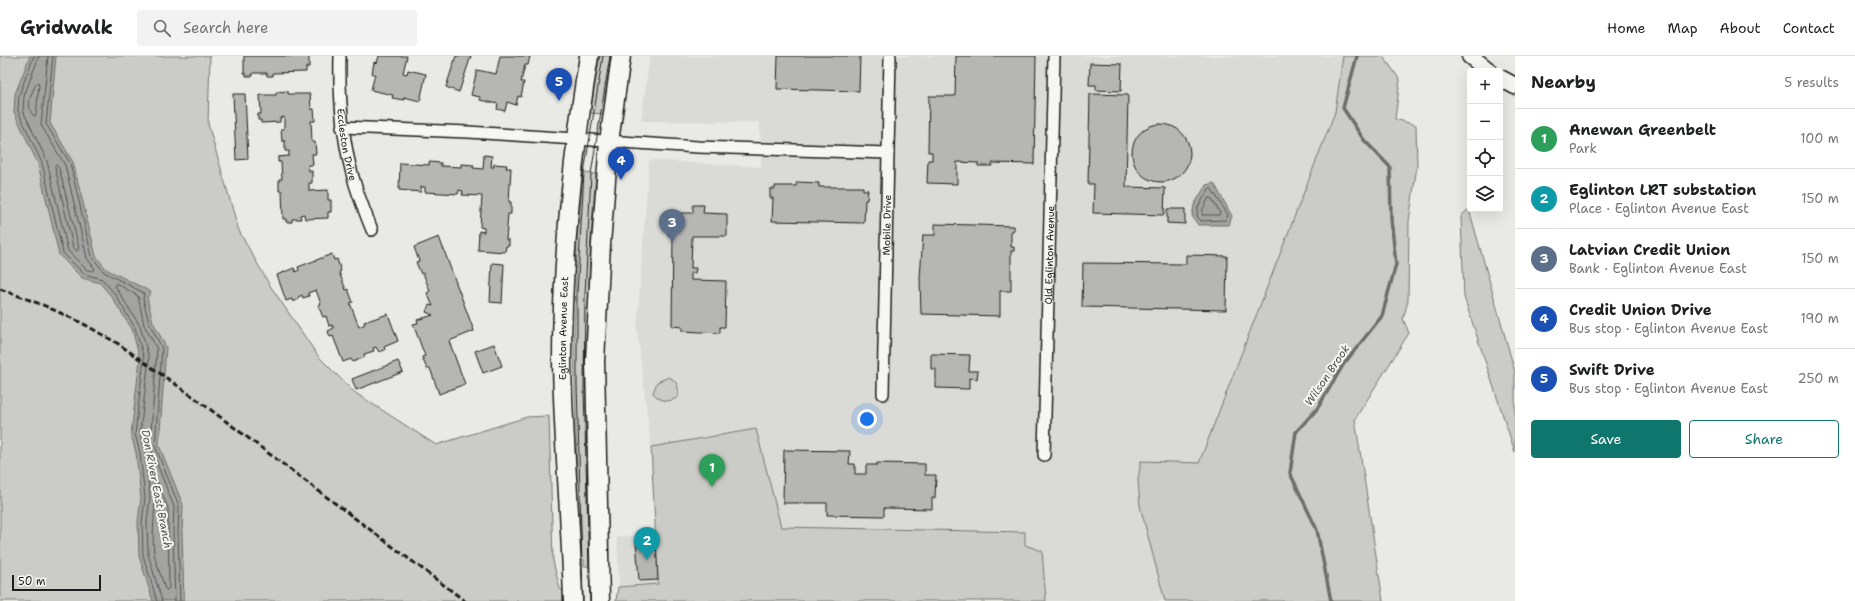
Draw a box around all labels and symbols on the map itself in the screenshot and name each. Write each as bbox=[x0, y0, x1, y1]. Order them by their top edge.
pin: 5 bbox=[546, 68, 572, 101]
street label: Eccleston Drive bbox=[334, 108, 360, 183]
pin: 4 bbox=[608, 147, 634, 180]
street label: Mobile Drive bbox=[880, 194, 894, 256]
street label: Old Eglinton Avenue bbox=[1042, 205, 1057, 305]
pin: 3 bbox=[659, 209, 685, 242]
street label: Eglinton Avenue East bbox=[556, 276, 571, 380]
water label: Wilson Brook bbox=[1301, 341, 1354, 409]
your location bbox=[857, 409, 877, 429]
water label: Don River East Branch bbox=[138, 428, 175, 550]
pin: 1 bbox=[699, 454, 725, 487]
pin: 2 bbox=[634, 527, 660, 560]
scale bar bbox=[12, 573, 101, 592]

